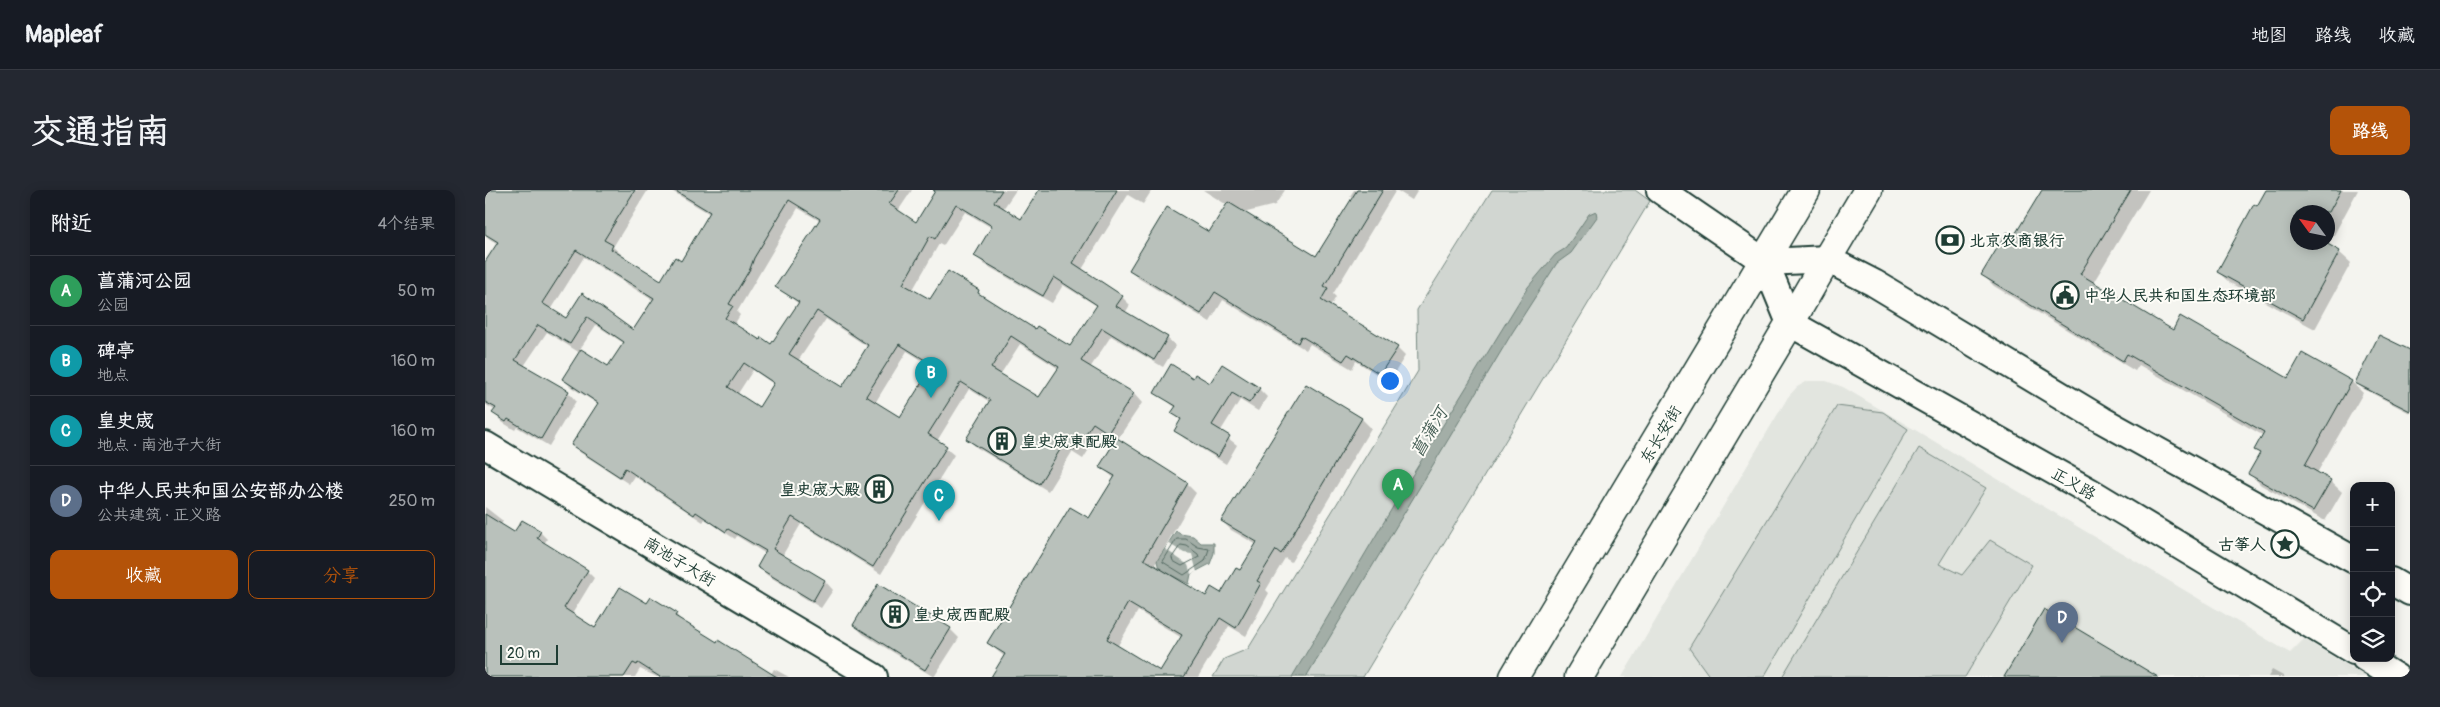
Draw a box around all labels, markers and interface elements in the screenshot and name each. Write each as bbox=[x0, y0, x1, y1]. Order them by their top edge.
text: Mapleaf bbox=[25, 20, 103, 49]
text: 地图 bbox=[2251, 24, 2287, 47]
text: 路线 bbox=[2315, 24, 2351, 47]
text: 收藏 bbox=[2379, 24, 2415, 47]
button: 路线 bbox=[2330, 106, 2410, 155]
text: 交通指南 bbox=[30, 110, 170, 154]
north arrow bbox=[2290, 205, 2335, 250]
text: 附近 bbox=[50, 210, 92, 237]
text: 4个结果 bbox=[378, 214, 435, 234]
bank icon: 北京农商银行 bbox=[1935, 225, 1965, 255]
place label: 北京农商银行 bbox=[1969, 231, 2065, 251]
text: 菖蒲河公园 bbox=[97, 269, 192, 293]
public building icon: 中华人民共和国生态环境部 bbox=[2050, 280, 2080, 310]
text: A bbox=[61, 281, 71, 301]
text: 50 m bbox=[398, 281, 435, 301]
place label: 中华人民共和国生态环境部 bbox=[2084, 286, 2276, 306]
text: 公园 bbox=[97, 295, 129, 315]
text: 碑亭 bbox=[97, 339, 135, 363]
text: B bbox=[61, 351, 71, 371]
text: 160 m bbox=[391, 351, 435, 371]
pin: B bbox=[915, 357, 947, 398]
text: 地点 bbox=[97, 365, 129, 385]
your location bbox=[1377, 368, 1403, 394]
water label: 菖蒲河 bbox=[1406, 401, 1455, 461]
street label: 东长安街 bbox=[1636, 402, 1686, 467]
text: 皇史宬 bbox=[97, 409, 154, 433]
text: C bbox=[61, 421, 71, 441]
text: 160 m bbox=[391, 421, 435, 441]
building icon: 皇史宬東配殿 bbox=[987, 426, 1017, 456]
place label: 皇史宬東配殿 bbox=[1021, 432, 1117, 452]
text: 地点 · 南池子大街 bbox=[97, 435, 221, 455]
street label: 正义路 bbox=[2048, 463, 2099, 505]
pin: A bbox=[1382, 469, 1414, 510]
building icon: 皇史宬大殿 bbox=[864, 474, 894, 504]
text: 中华人民共和国公安部办公楼 bbox=[97, 479, 344, 503]
place label: 皇史宬大殿 bbox=[780, 480, 860, 500]
pin: C bbox=[923, 480, 955, 521]
map controls bbox=[2350, 482, 2395, 662]
button: + bbox=[2350, 482, 2395, 527]
text: D bbox=[61, 491, 71, 511]
text: 250 m bbox=[389, 491, 435, 511]
text: 公共建筑 · 正义路 bbox=[97, 505, 221, 525]
button: − bbox=[2350, 527, 2395, 572]
place icon: 古筝人 bbox=[2270, 529, 2300, 559]
street label: 南池子大街 bbox=[640, 533, 719, 591]
place label: 古筝人 bbox=[2218, 535, 2266, 555]
button: 收藏 bbox=[50, 550, 238, 599]
button: 分享 bbox=[248, 550, 435, 599]
button: locate bbox=[2350, 572, 2395, 617]
building icon: 皇史宬西配殿 bbox=[880, 599, 910, 629]
pin: D bbox=[2046, 602, 2078, 643]
place label: 皇史宬西配殿 bbox=[914, 605, 1010, 625]
button: layers bbox=[2350, 617, 2395, 662]
scale bar bbox=[500, 642, 557, 665]
text: 20 m bbox=[507, 645, 540, 662]

